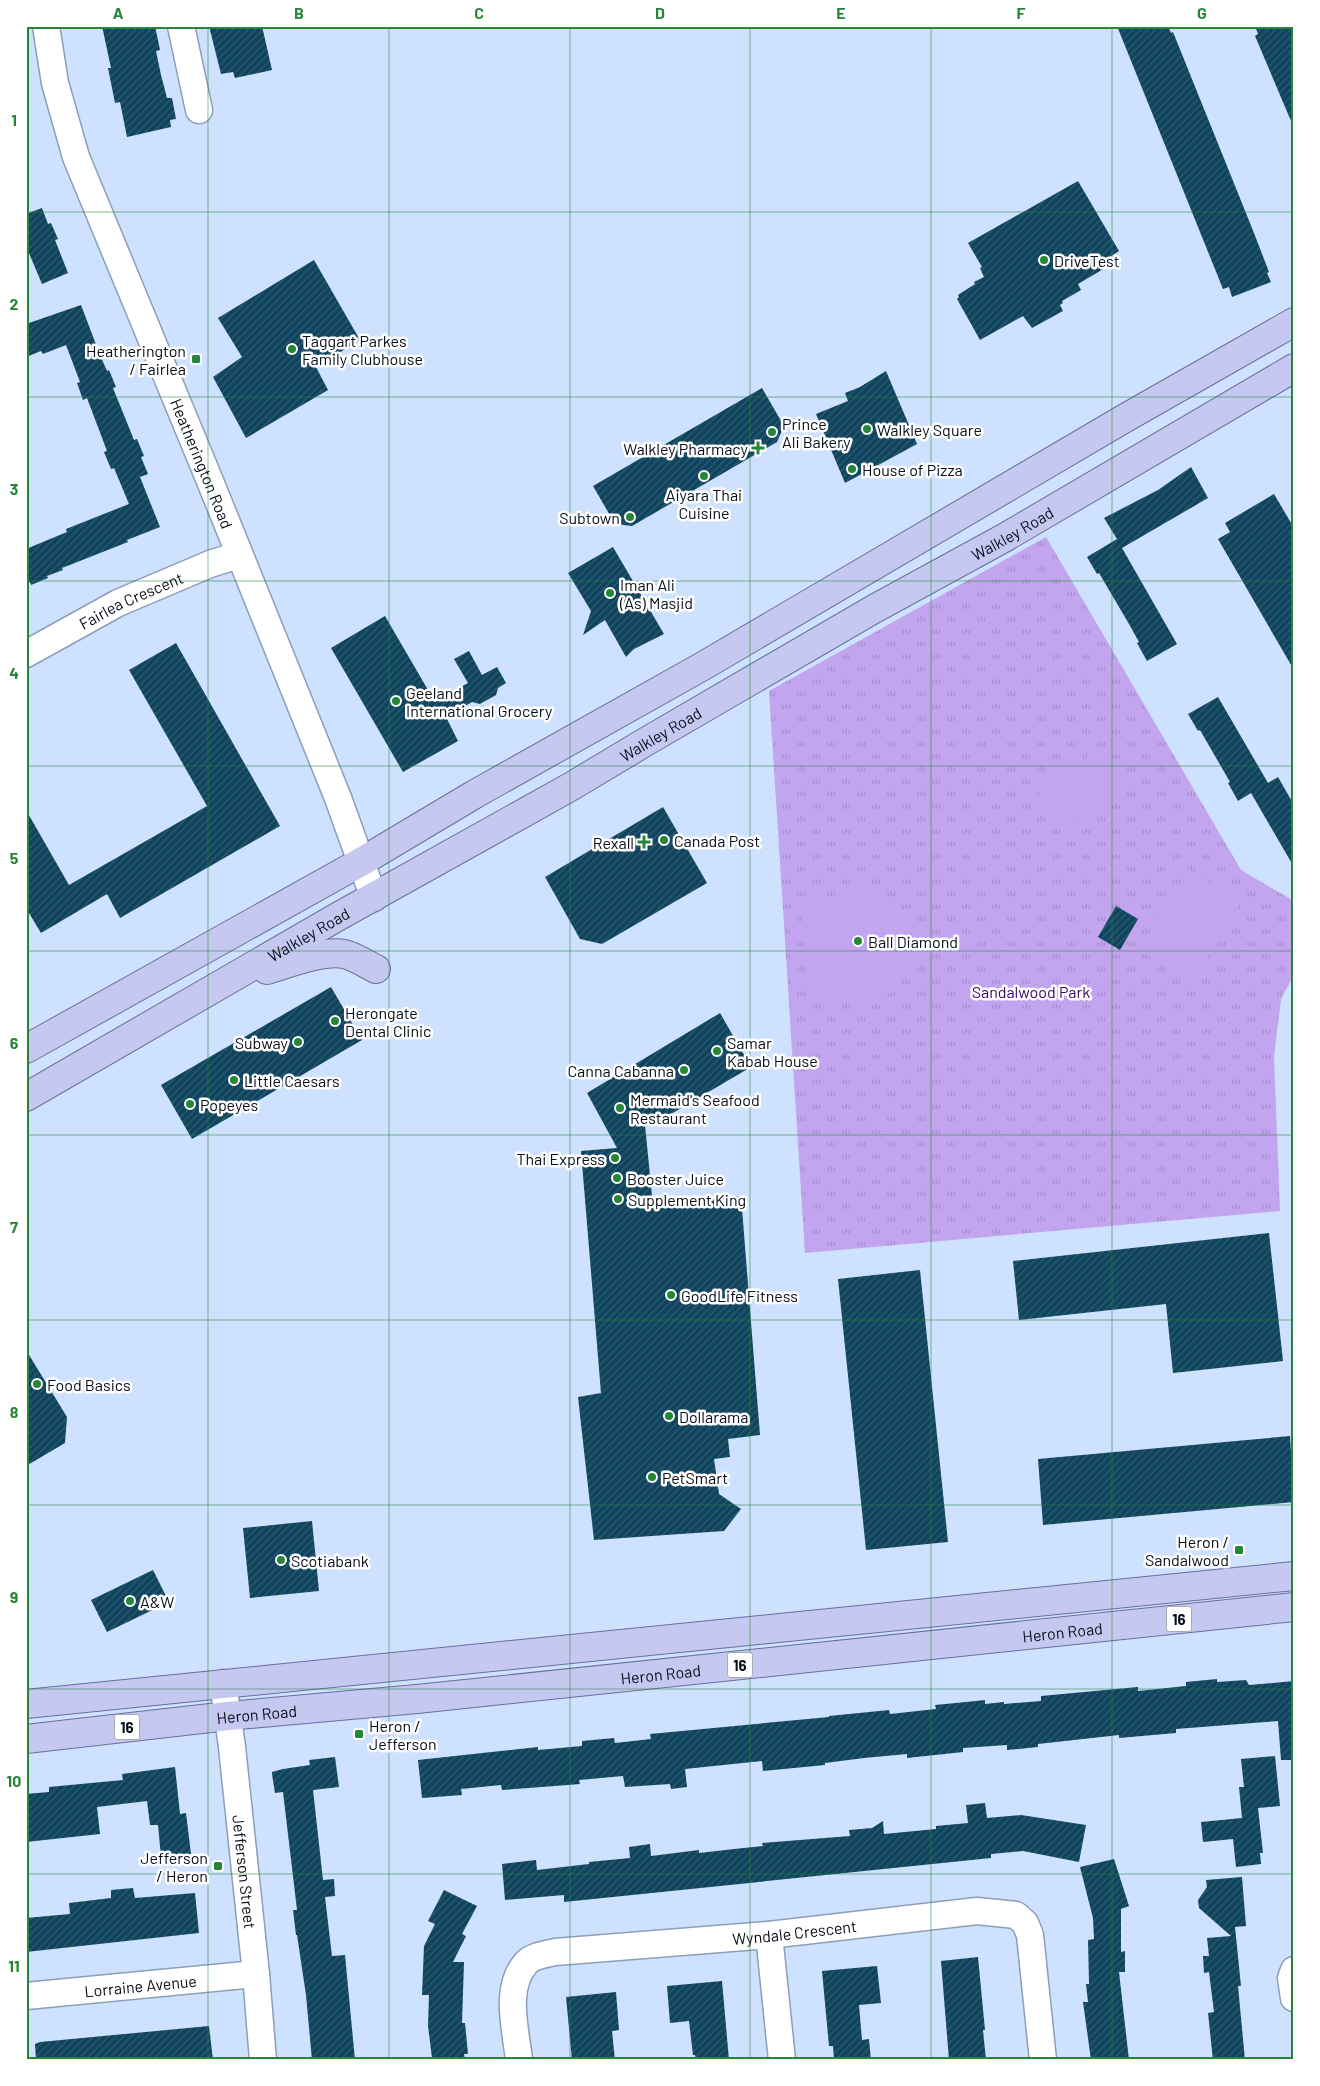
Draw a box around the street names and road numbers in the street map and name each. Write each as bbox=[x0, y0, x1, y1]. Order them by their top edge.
street label: Heatherington Road bbox=[167, 396, 238, 531]
street label: Walkley Road bbox=[968, 502, 1056, 564]
street label: Fairlea Crescent bbox=[75, 567, 186, 633]
street label: Walkley Road bbox=[616, 702, 704, 765]
street label: Walkley Road bbox=[264, 903, 352, 965]
road number: 16 bbox=[1166, 1606, 1192, 1632]
street label: Heron Road bbox=[1021, 1618, 1104, 1645]
road number: 16 bbox=[728, 1652, 752, 1678]
street label: Heron Road bbox=[619, 1660, 702, 1687]
street label: Heron Road bbox=[215, 1700, 298, 1727]
road number: 16 bbox=[114, 1714, 140, 1740]
street label: Jefferson Street bbox=[230, 1814, 261, 1930]
street label: Wyndale Crescent bbox=[731, 1915, 858, 1947]
street label: Lorraine Avenue bbox=[83, 1970, 198, 2000]

